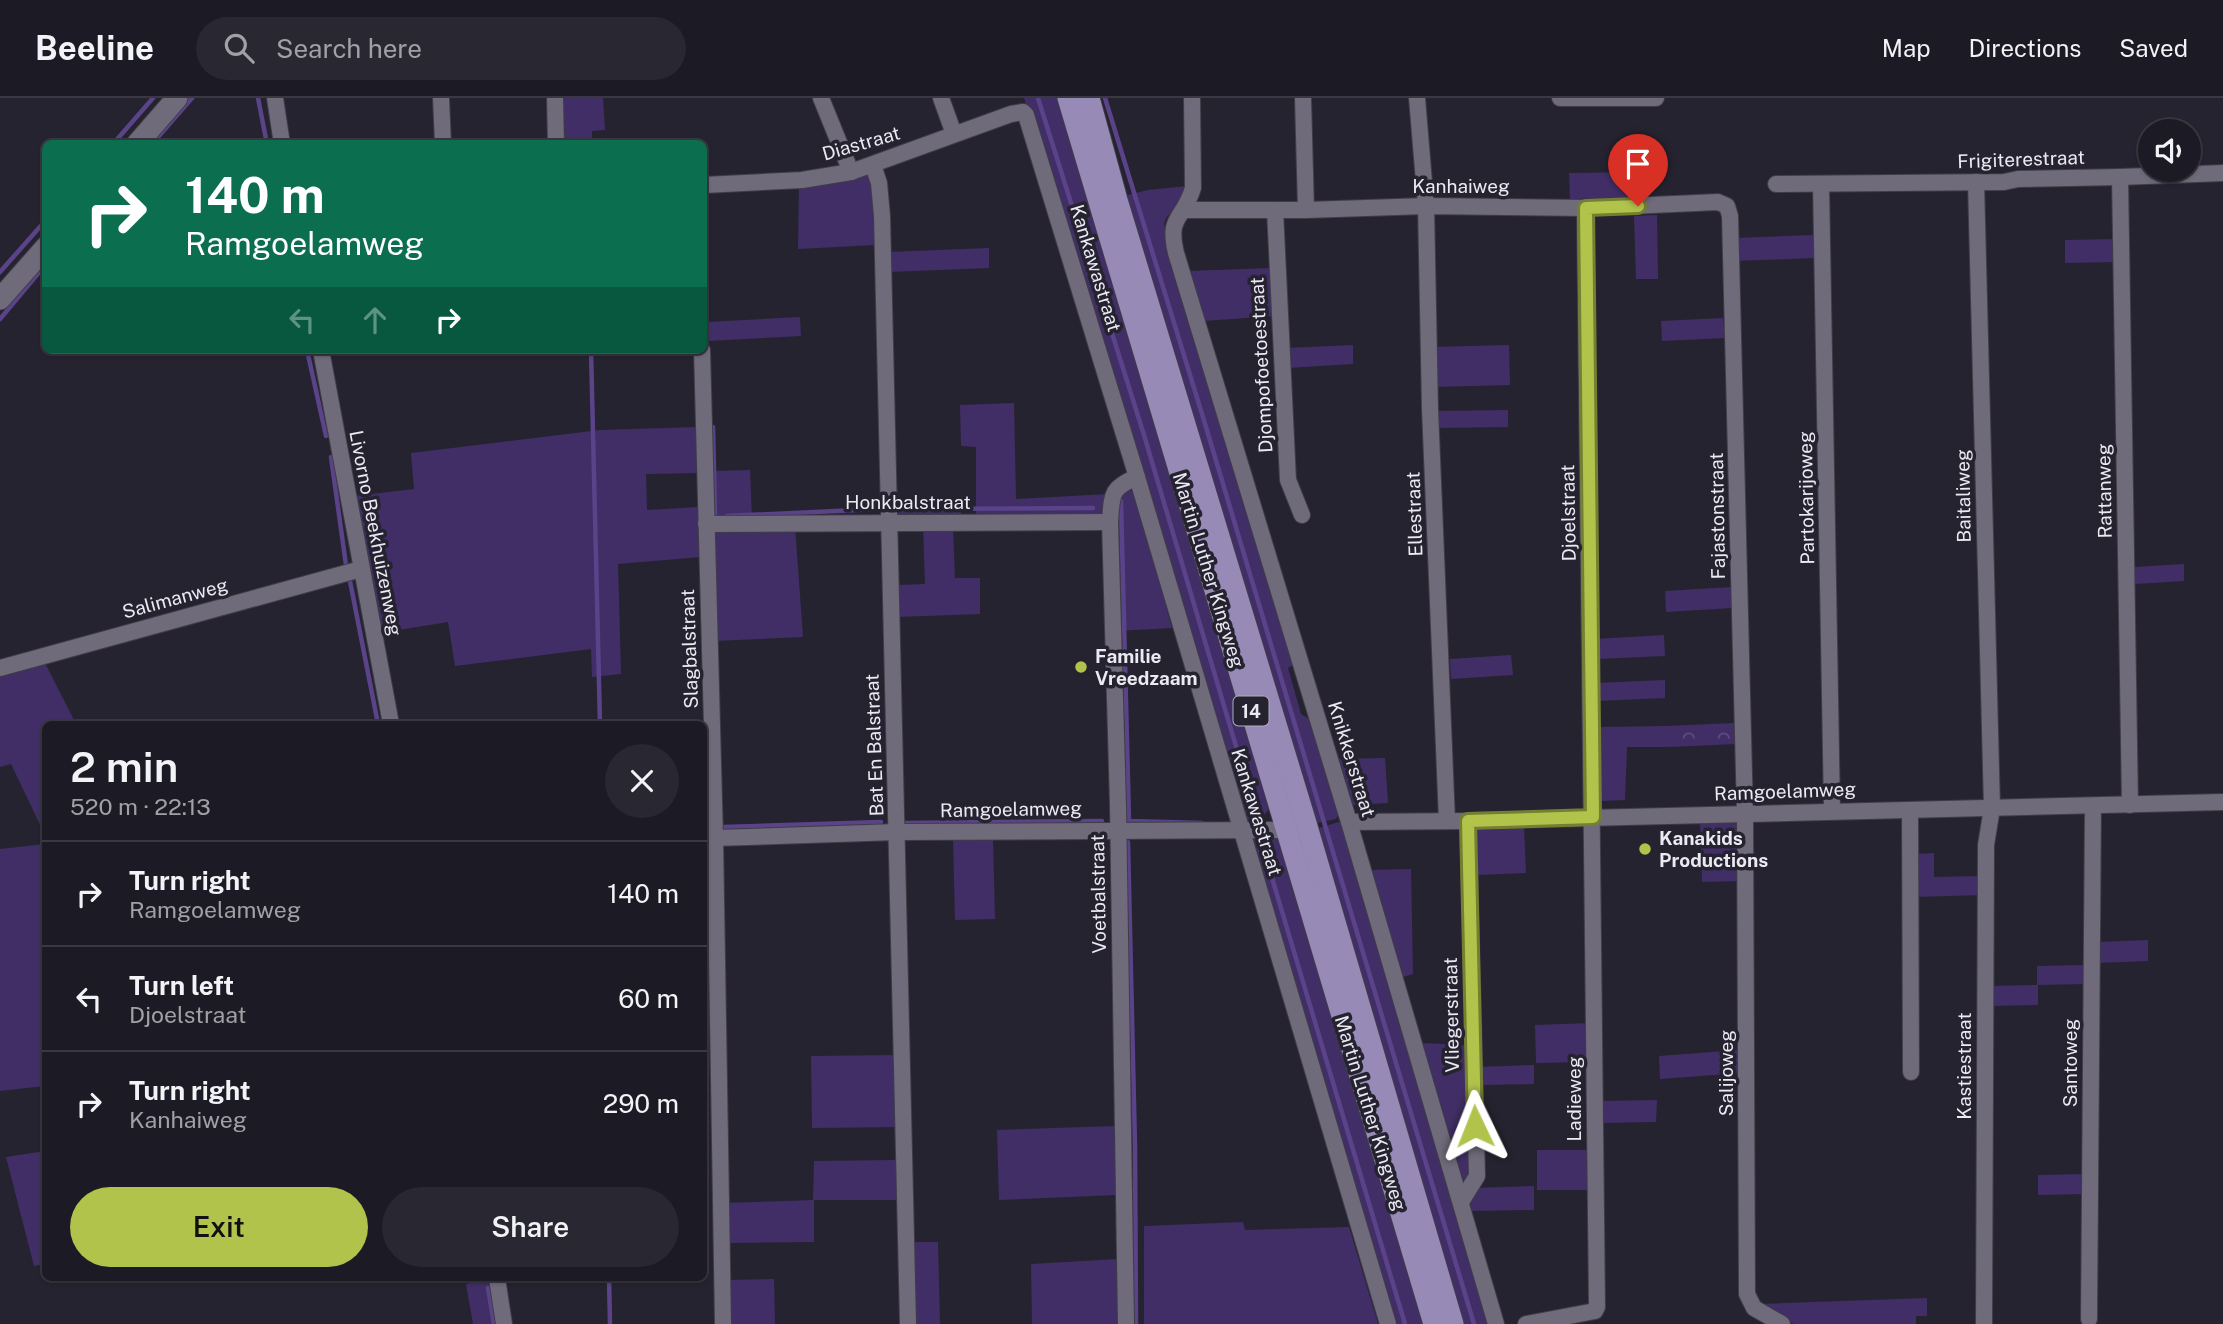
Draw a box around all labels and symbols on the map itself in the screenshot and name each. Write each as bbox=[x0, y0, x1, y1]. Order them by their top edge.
street label: Diastraat bbox=[819, 121, 903, 165]
pin bbox=[1608, 134, 1668, 206]
street label: Frigiterestraat bbox=[1957, 146, 2085, 172]
street label: Kanhaiweg bbox=[1412, 175, 1510, 197]
street label: Kankawastraat bbox=[1066, 202, 1126, 334]
street label: Djompofoetoestraat bbox=[1245, 277, 1277, 453]
street label: Livorno Beekhuizenweg bbox=[345, 428, 407, 638]
street label: Partokarijoweg bbox=[1794, 431, 1818, 565]
street label: Rattanweg bbox=[2092, 443, 2116, 539]
street label: Baitaliweg bbox=[1951, 449, 1975, 543]
street label: Fajastonstraat bbox=[1705, 452, 1729, 580]
street label: Djoelstraat bbox=[1556, 464, 1580, 562]
street label: Martin Luther Kingweg bbox=[1169, 470, 1249, 671]
street label: Ellestraat bbox=[1402, 471, 1426, 557]
street label: Honkbalstraat bbox=[845, 491, 971, 513]
street label: Salimanweg bbox=[120, 573, 230, 623]
street label: Slagbalstraat bbox=[676, 589, 702, 709]
place label: Familie Vreedzaam bbox=[1095, 645, 1197, 689]
marker: Familie Vreedzaam bbox=[1073, 659, 1089, 675]
street label: Bat En Balstraat bbox=[861, 673, 887, 817]
road number: 14 bbox=[1234, 696, 1268, 726]
street label: Knikkerstraat bbox=[1324, 699, 1380, 819]
street label: Kankawastraat bbox=[1227, 746, 1287, 878]
street label: Ramgoelamweg bbox=[1714, 778, 1857, 804]
street label: Ramgoelamweg bbox=[940, 797, 1082, 821]
place label: Kanakids Productions bbox=[1659, 827, 1768, 871]
street label: Voetbalstraat bbox=[1086, 834, 1110, 954]
marker: Kanakids Productions bbox=[1637, 841, 1653, 857]
street label: Vliegerstraat bbox=[1439, 957, 1463, 1073]
street label: Kastiestraat bbox=[1953, 1012, 1975, 1120]
street label: Martin Luther Kingweg bbox=[1331, 1013, 1411, 1214]
street label: Santoweg bbox=[2059, 1019, 2081, 1107]
street label: Salijoweg bbox=[1715, 1030, 1737, 1116]
street label: Ladieweg bbox=[1563, 1056, 1585, 1142]
position arrow bbox=[1438, 1089, 1512, 1163]

